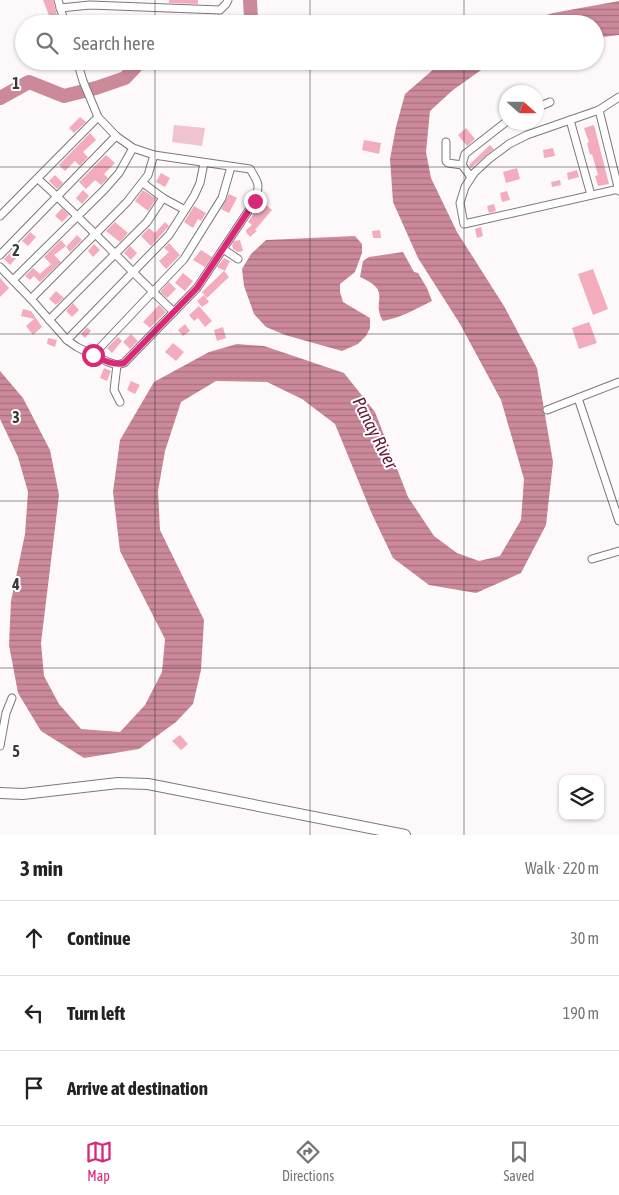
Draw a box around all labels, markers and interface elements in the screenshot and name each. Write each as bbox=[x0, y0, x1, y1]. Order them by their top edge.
search box bbox=[15, 15, 604, 70]
icon: search bbox=[33, 29, 61, 57]
text: Search here bbox=[73, 32, 155, 54]
text: 1 bbox=[12, 74, 20, 92]
north arrow bbox=[499, 85, 544, 130]
route end bbox=[244, 190, 267, 213]
text: 2 bbox=[12, 241, 20, 259]
route start bbox=[82, 344, 105, 367]
water label: Panay River bbox=[348, 393, 403, 473]
text: 3 bbox=[12, 408, 20, 426]
text: 4 bbox=[11, 575, 20, 593]
text: 5 bbox=[12, 742, 20, 760]
map controls bbox=[559, 775, 604, 820]
button: layers bbox=[559, 775, 604, 820]
text: 3 min bbox=[20, 856, 63, 880]
text: Walk · 220 m bbox=[525, 859, 599, 877]
icon: ahead bbox=[20, 924, 48, 952]
text: Continue bbox=[67, 927, 131, 949]
text: 30 m bbox=[570, 929, 599, 947]
icon: left bbox=[20, 999, 48, 1027]
text: Turn left bbox=[67, 1002, 125, 1024]
text: 190 m bbox=[563, 1004, 599, 1022]
icon: arrive bbox=[20, 1074, 48, 1102]
text: Arrive at destination bbox=[67, 1077, 208, 1099]
tab: Map bbox=[85, 1138, 113, 1184]
tab: Directions bbox=[282, 1138, 334, 1184]
tab: Saved bbox=[503, 1138, 534, 1184]

